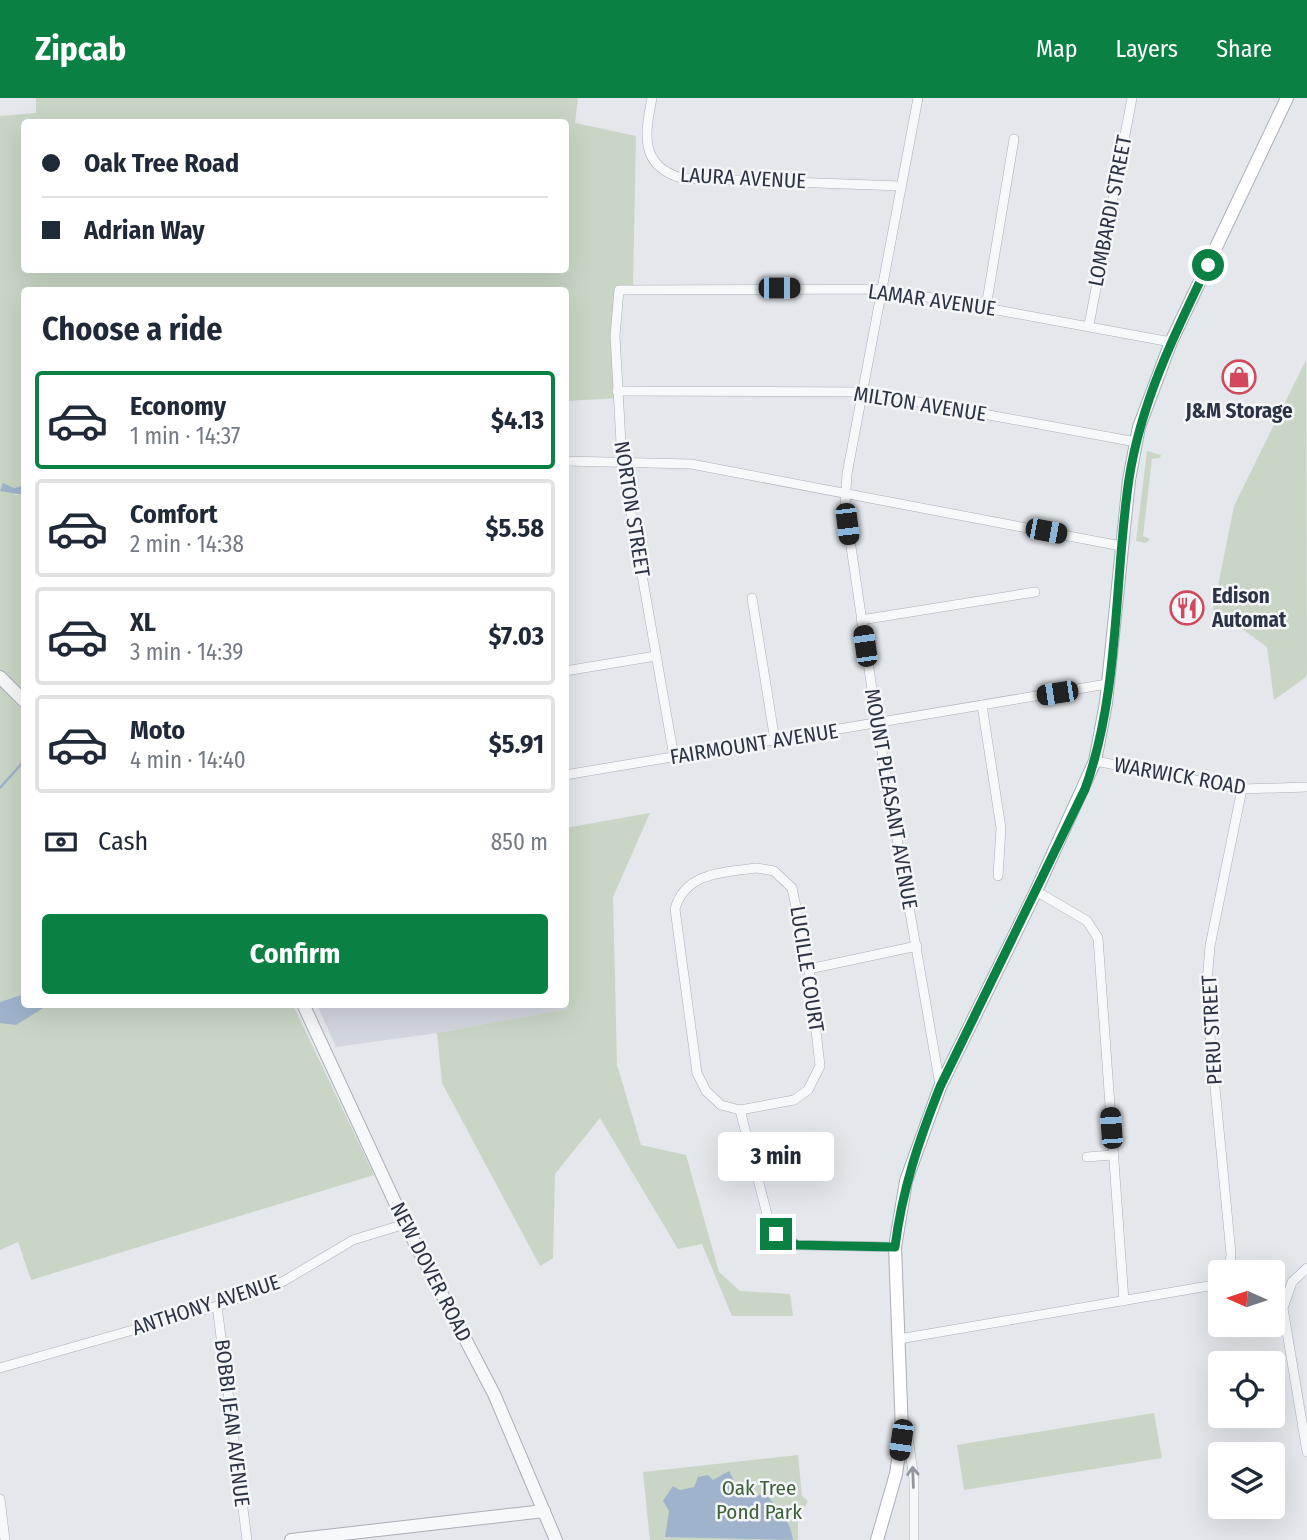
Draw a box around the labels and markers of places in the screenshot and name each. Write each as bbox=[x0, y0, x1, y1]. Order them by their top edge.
shop icon: J&M Storage bbox=[1220, 358, 1258, 396]
place label: J&M Storage bbox=[1184, 398, 1293, 424]
place label: Edison Automat bbox=[1211, 583, 1287, 633]
restaurant icon: Edison Automat bbox=[1168, 589, 1206, 627]

